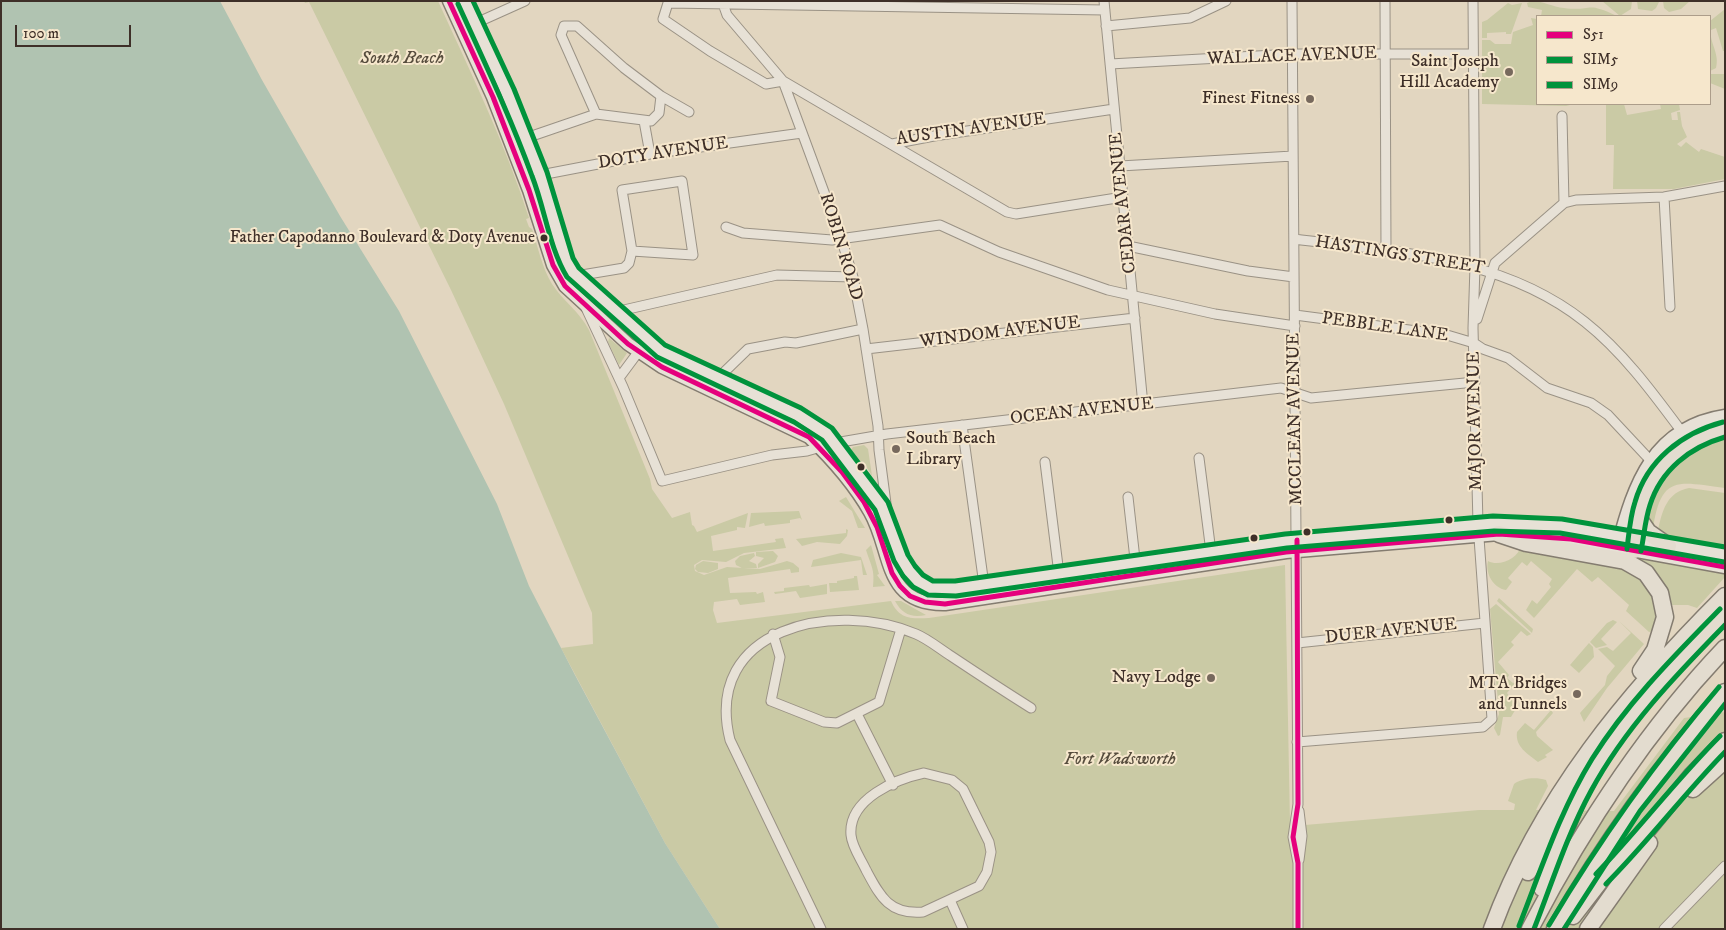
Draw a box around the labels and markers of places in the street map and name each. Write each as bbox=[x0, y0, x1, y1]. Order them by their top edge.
place label: Saint Joseph Hill Academy bbox=[1399, 51, 1499, 94]
marker: Saint Joseph Hill Academy bbox=[1503, 66, 1515, 78]
place label: Finest Fitness bbox=[1202, 88, 1300, 110]
marker: Finest Fitness bbox=[1304, 93, 1316, 105]
place label: Father Capodanno Boulevard & Doty Avenue bbox=[230, 228, 535, 248]
marker: Father Capodanno Boulevard & Doty Avenue bbox=[539, 233, 549, 243]
place label: South Beach Library bbox=[906, 428, 996, 470]
marker: South Beach Library bbox=[890, 443, 902, 455]
unlabelled marker bbox=[856, 462, 866, 472]
unlabelled marker bbox=[1444, 515, 1454, 525]
unlabelled marker bbox=[1302, 527, 1312, 537]
unlabelled marker bbox=[1249, 533, 1259, 543]
place label: Navy Lodge bbox=[1112, 667, 1201, 689]
marker: Navy Lodge bbox=[1205, 672, 1217, 684]
place label: MTA Bridges and Tunnels bbox=[1468, 673, 1567, 716]
marker: MTA Bridges and Tunnels bbox=[1571, 688, 1583, 700]

